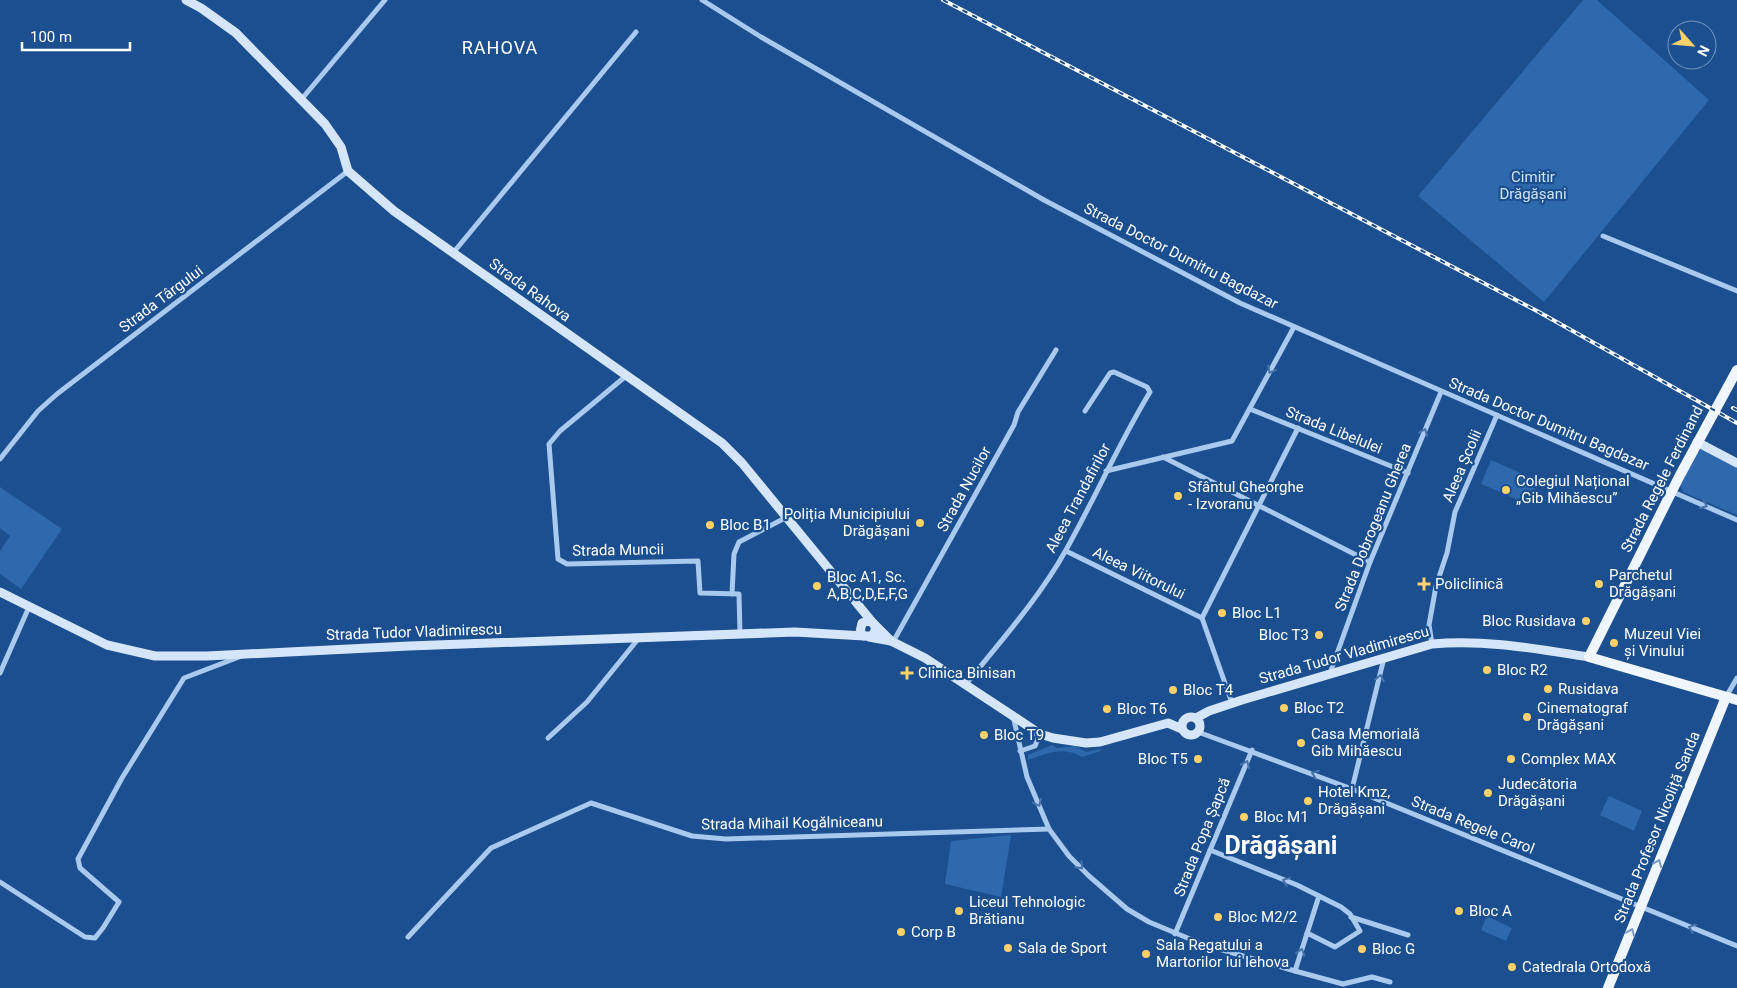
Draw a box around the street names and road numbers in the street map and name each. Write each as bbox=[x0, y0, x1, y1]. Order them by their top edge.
street label: Strada Doctor Dumitru Bagdazar bbox=[1081, 199, 1281, 313]
street label: Strada Rahova bbox=[486, 254, 574, 326]
street label: Strada Târgului bbox=[116, 262, 206, 336]
street label: Strada Doctor Dumitru Bagdazar bbox=[1446, 374, 1652, 474]
street label: Strada Libelulei bbox=[1283, 402, 1385, 458]
street label: Strada Regele Ferdinand bbox=[1617, 403, 1707, 555]
street label: Aleea Școlii bbox=[1439, 427, 1485, 505]
street label: Aleea Trandafirilor bbox=[1042, 440, 1114, 556]
street label: Strada Dobrogeanu Gherea bbox=[1331, 440, 1415, 614]
street label: Strada Nucilor bbox=[933, 443, 995, 535]
street label: Strada Muncii bbox=[572, 540, 664, 560]
street label: Aleea Viitorului bbox=[1090, 543, 1188, 603]
street label: Strada Tudor Vladimirescu bbox=[326, 620, 502, 644]
street label: Strada Tudor Vladimirescu bbox=[1257, 622, 1431, 688]
street label: Strada Profesor Nicoliță Sanda bbox=[1610, 729, 1704, 925]
street label: Strada Popa Șapcă bbox=[1170, 775, 1234, 899]
street label: Strada Regele Carol bbox=[1409, 792, 1537, 858]
street label: Strada Mihail Kogălniceanu bbox=[701, 812, 883, 834]

